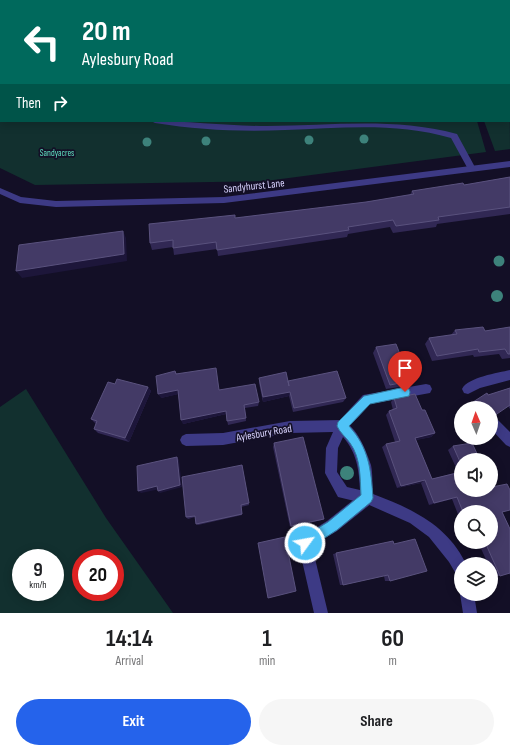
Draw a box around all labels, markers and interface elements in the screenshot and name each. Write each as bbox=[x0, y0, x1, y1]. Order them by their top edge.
text: 20 m bbox=[82, 15, 131, 48]
icon: left bbox=[16, 16, 68, 68]
text: Aylesbury Road bbox=[82, 49, 174, 70]
icon: right bbox=[49, 92, 71, 114]
text: Then bbox=[16, 94, 41, 113]
park label: Sandyacres bbox=[40, 148, 74, 159]
street label: Sandyhurst Lane bbox=[223, 176, 285, 196]
pin bbox=[388, 351, 422, 392]
icon: arrive bbox=[394, 357, 416, 379]
north arrow bbox=[454, 401, 498, 445]
map controls bbox=[454, 401, 498, 601]
street label: Aylesbury Road bbox=[234, 422, 293, 444]
button: sound bbox=[454, 453, 498, 497]
button: search bbox=[454, 505, 498, 549]
position arrow bbox=[284, 522, 326, 564]
speed limit sign: 20 bbox=[72, 549, 124, 601]
button: layers bbox=[454, 557, 498, 601]
text: 9 bbox=[33, 558, 43, 582]
text: km/h bbox=[29, 579, 47, 591]
text: 14:14 bbox=[106, 624, 153, 653]
text: 1 bbox=[262, 624, 272, 653]
text: 60 bbox=[381, 624, 404, 653]
text: Arrival bbox=[115, 653, 143, 669]
text: min bbox=[259, 653, 275, 669]
text: m bbox=[388, 653, 397, 669]
button: Exit bbox=[16, 699, 251, 745]
button: Share bbox=[259, 699, 494, 745]

